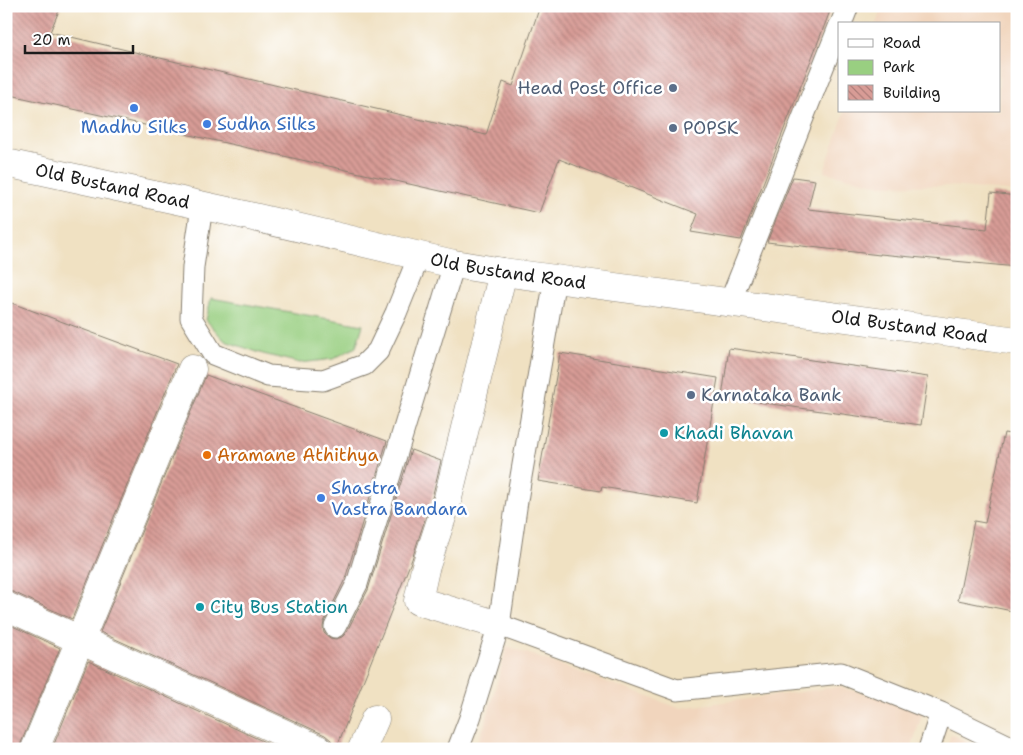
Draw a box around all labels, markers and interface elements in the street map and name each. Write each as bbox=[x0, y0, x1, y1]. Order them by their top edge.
scale bar bbox=[25, 22, 132, 54]
legend bbox=[838, 22, 1000, 112]
text: 20 m bbox=[32, 30, 71, 50]
text: Road bbox=[883, 33, 921, 53]
text: Park bbox=[883, 57, 915, 77]
place label: Head Post Office bbox=[518, 76, 663, 100]
marker: Head Post Office bbox=[667, 82, 679, 94]
text: Building bbox=[883, 83, 940, 103]
marker: Madhu Silks bbox=[128, 102, 140, 114]
place label: Sudha Silks bbox=[217, 112, 316, 136]
place label: Madhu Silks bbox=[81, 115, 187, 139]
place label: POPSK bbox=[683, 116, 739, 140]
marker: Sudha Silks bbox=[201, 118, 213, 130]
marker: POPSK bbox=[667, 122, 679, 134]
street label: Old Bustand Road bbox=[33, 158, 192, 215]
street label: Old Bustand Road bbox=[428, 247, 588, 295]
street label: Old Bustand Road bbox=[830, 304, 989, 349]
place label: Karnataka Bank bbox=[701, 383, 842, 407]
marker: Karnataka Bank bbox=[685, 389, 697, 401]
place label: Khadi Bhavan bbox=[674, 421, 794, 445]
marker: Khadi Bhavan bbox=[658, 427, 670, 439]
place label: Aramane Athithya bbox=[217, 443, 379, 467]
marker: Aramane Athithya bbox=[201, 449, 213, 461]
place label: Shastra Vastra Bandara bbox=[331, 476, 467, 521]
marker: Shastra Vastra Bandara bbox=[315, 492, 327, 504]
place label: City Bus Station bbox=[210, 595, 348, 619]
marker: City Bus Station bbox=[194, 601, 206, 613]

